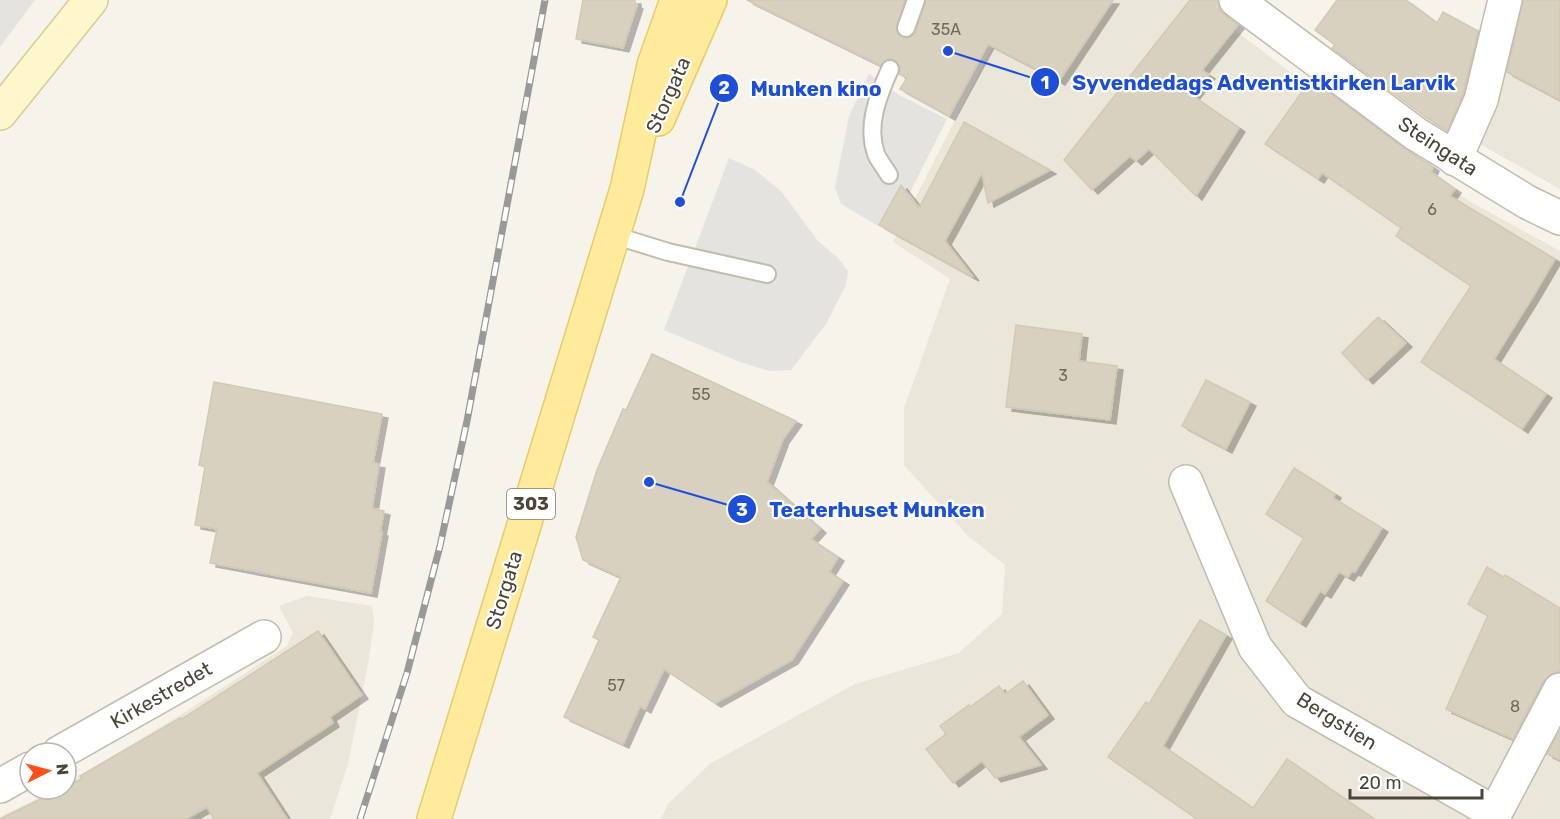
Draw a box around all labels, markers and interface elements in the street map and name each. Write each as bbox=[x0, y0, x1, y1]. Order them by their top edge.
house number: 35A bbox=[931, 20, 961, 39]
street label: Storgata bbox=[641, 53, 695, 137]
callout: Syvendedags Adventistkirken Larvik bbox=[1030, 63, 1468, 102]
callout: Munken kino bbox=[709, 69, 894, 108]
text: Syvendedags Adventistkirken Larvik bbox=[1072, 70, 1456, 95]
text: 1 bbox=[1041, 72, 1049, 94]
text: Munken kino bbox=[750, 76, 882, 101]
text: 2 bbox=[718, 77, 730, 99]
street label: Steingata bbox=[1394, 111, 1482, 181]
house number: 6 bbox=[1427, 200, 1437, 219]
house number: 3 bbox=[1058, 366, 1068, 385]
house number: 55 bbox=[691, 385, 711, 404]
road number: 303 bbox=[507, 489, 555, 519]
callout: Teaterhuset Munken bbox=[727, 490, 997, 529]
text: Teaterhuset Munken bbox=[769, 497, 985, 522]
text: 3 bbox=[736, 499, 748, 521]
street label: Storgata bbox=[481, 548, 527, 632]
street label: Kirkestredet bbox=[106, 656, 216, 734]
house number: 57 bbox=[607, 676, 625, 695]
street label: Bergstien bbox=[1292, 687, 1382, 755]
house number: 8 bbox=[1510, 697, 1520, 716]
north arrow bbox=[18, 741, 78, 801]
scale bar bbox=[1350, 762, 1482, 800]
text: N bbox=[52, 763, 72, 776]
text: 20 m bbox=[1359, 772, 1401, 794]

